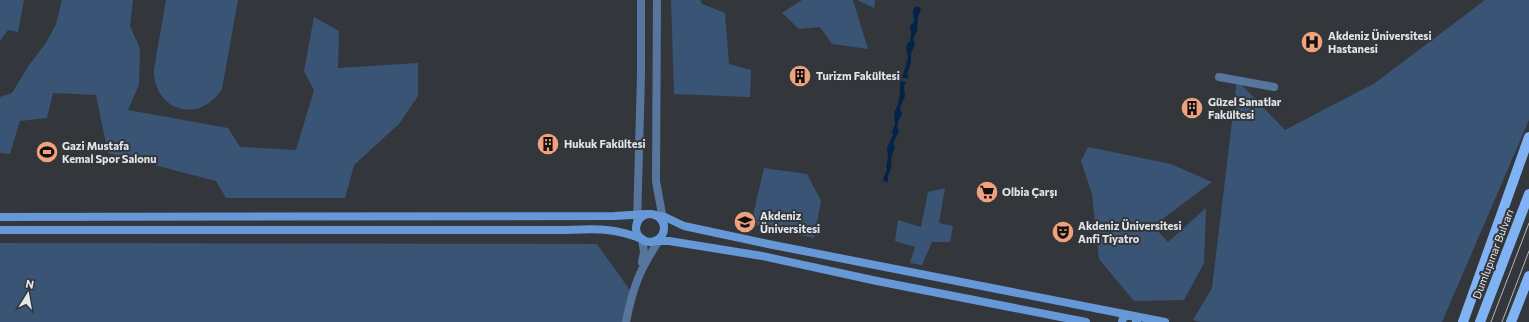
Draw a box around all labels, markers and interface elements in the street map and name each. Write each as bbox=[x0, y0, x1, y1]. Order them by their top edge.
hospital icon: Akdeniz Üniversitesi Hastanesi bbox=[1299, 29, 1325, 55]
place label: Akdeniz Üniversitesi Hastanesi bbox=[1328, 29, 1432, 55]
building icon: Turizm Fakültesi bbox=[787, 63, 813, 89]
place label: Turizm Fakültesi bbox=[816, 69, 900, 82]
building icon: Güzel Sanatlar Fakültesi bbox=[1179, 95, 1205, 121]
place label: Güzel Sanatlar Fakültesi bbox=[1208, 95, 1282, 121]
building icon: Hukuk Fakültesi bbox=[535, 131, 561, 157]
place label: Hukuk Fakültesi bbox=[564, 137, 646, 150]
sports icon: Gazi Mustafa Kemal Spor Salonu bbox=[34, 139, 60, 165]
place label: Gazi Mustafa Kemal Spor Salonu bbox=[62, 139, 156, 165]
supermarket icon: Olbia Çarşı bbox=[974, 179, 1000, 205]
place label: Olbia Çarşı bbox=[1002, 185, 1057, 198]
street label: Dumlupınar Bulvarı bbox=[1469, 207, 1516, 301]
school or university icon: Akdeniz Üniversitesi bbox=[732, 209, 758, 235]
place label: Akdeniz Üniversitesi bbox=[760, 209, 820, 235]
theatre icon: Akdeniz Üniversitesi Anfi Tiyatro bbox=[1050, 219, 1076, 245]
place label: Akdeniz Üniversitesi Anfi Tiyatro bbox=[1078, 219, 1182, 245]
north arrow bbox=[8, 274, 48, 314]
text: N bbox=[25, 277, 35, 291]

